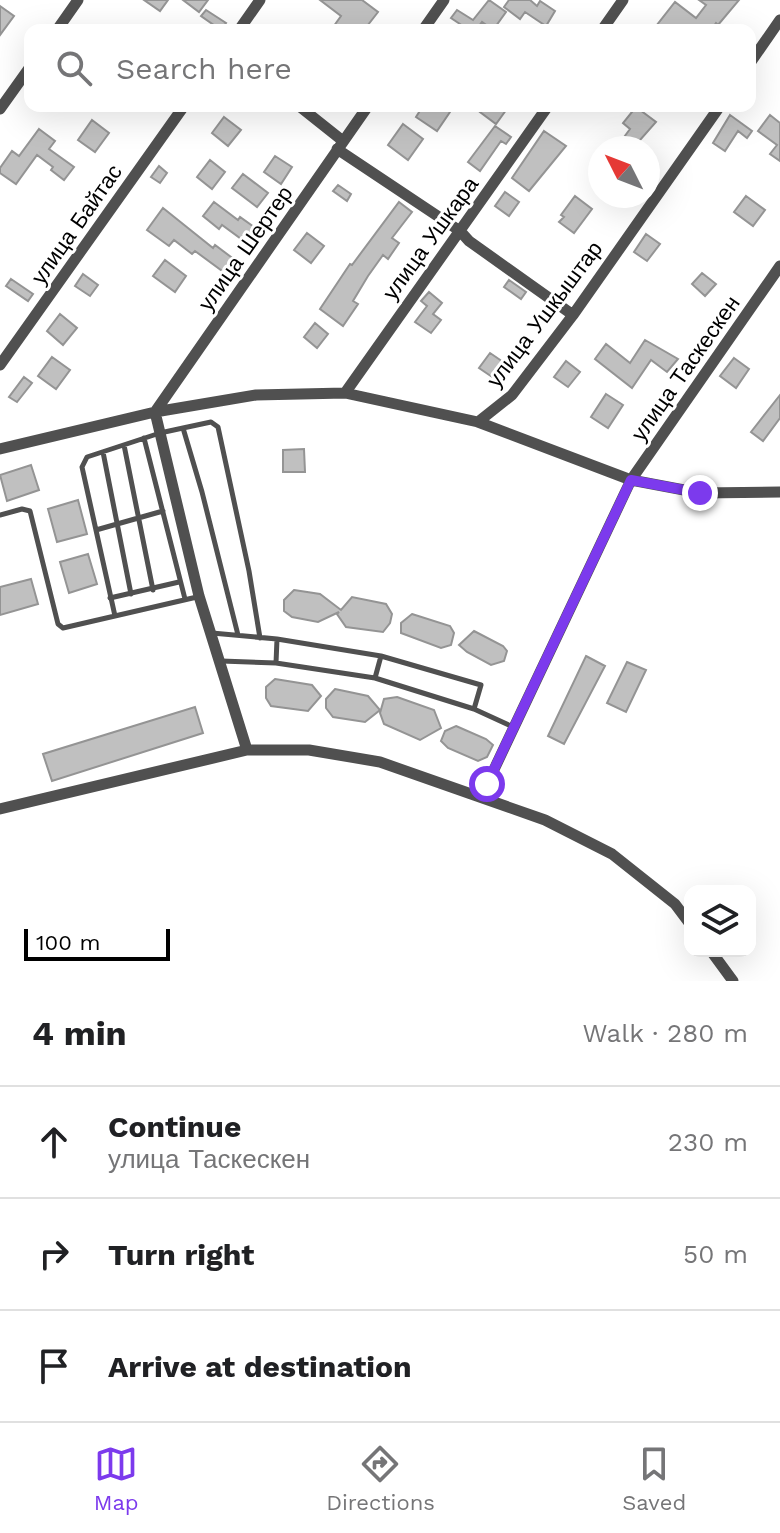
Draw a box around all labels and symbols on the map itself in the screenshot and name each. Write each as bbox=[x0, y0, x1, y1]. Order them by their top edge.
north arrow bbox=[588, 136, 660, 208]
street label: улица Байтас bbox=[26, 160, 127, 289]
street label: улица Ушкара bbox=[378, 172, 484, 304]
street label: улица Шертер bbox=[193, 181, 298, 315]
street label: улица Ушкыштар bbox=[481, 236, 607, 392]
street label: улица Таскескен bbox=[626, 291, 745, 446]
route end bbox=[682, 475, 718, 511]
route start bbox=[469, 766, 505, 802]
scale bar bbox=[24, 925, 170, 961]

